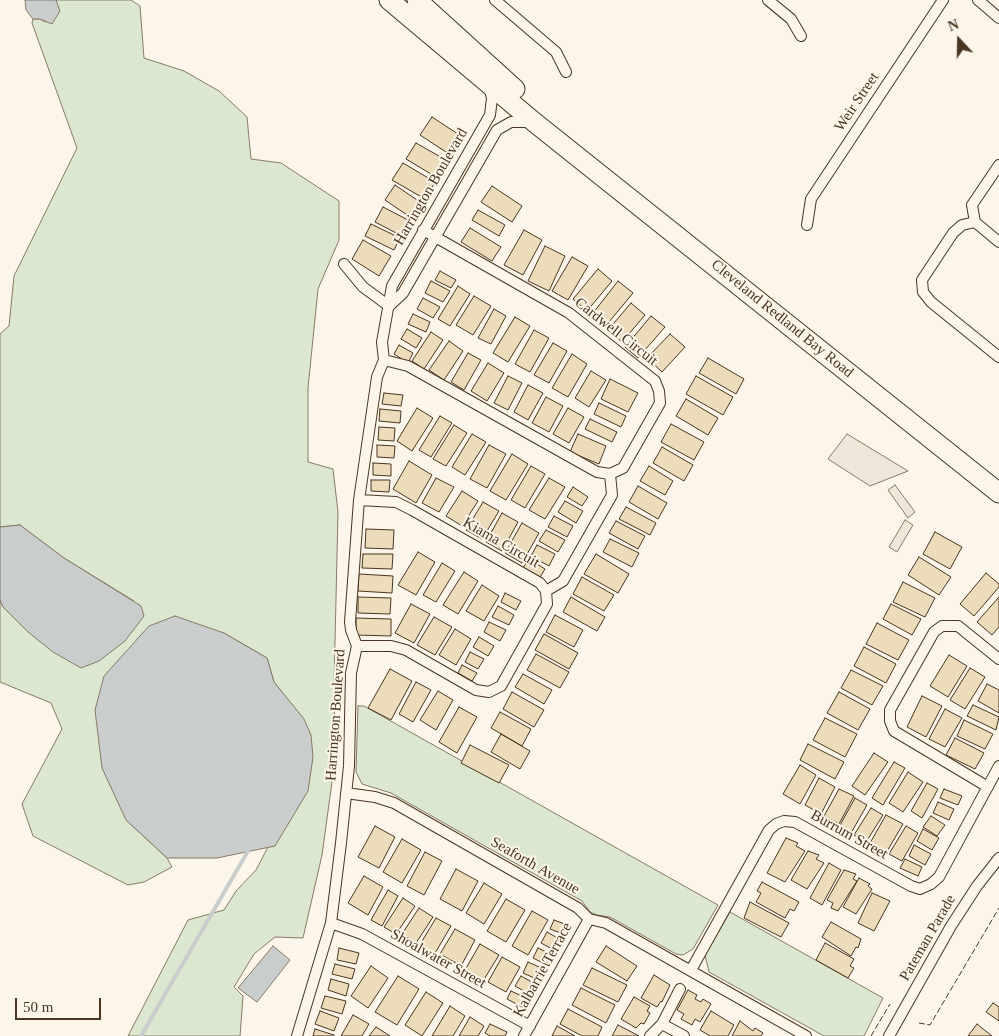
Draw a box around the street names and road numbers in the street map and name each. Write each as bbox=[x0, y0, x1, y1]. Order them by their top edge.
street label: Weir Street bbox=[831, 69, 883, 135]
street label: Harrington Boulevard bbox=[390, 125, 472, 249]
street label: Cleveland Redland Bay Road bbox=[707, 256, 857, 382]
street label: Cardwell Circuit bbox=[571, 294, 661, 370]
street label: Kiama Circuit bbox=[460, 514, 542, 572]
street label: Harrington Boulevard bbox=[322, 649, 350, 781]
street label: Burrum Street bbox=[807, 806, 891, 864]
street label: Seaforth Avenue bbox=[487, 833, 583, 899]
street label: Pateman Parade bbox=[896, 892, 960, 984]
street label: Kalbarrie Terrace bbox=[510, 920, 576, 1020]
street label: Shoalwater Street bbox=[387, 925, 489, 993]

